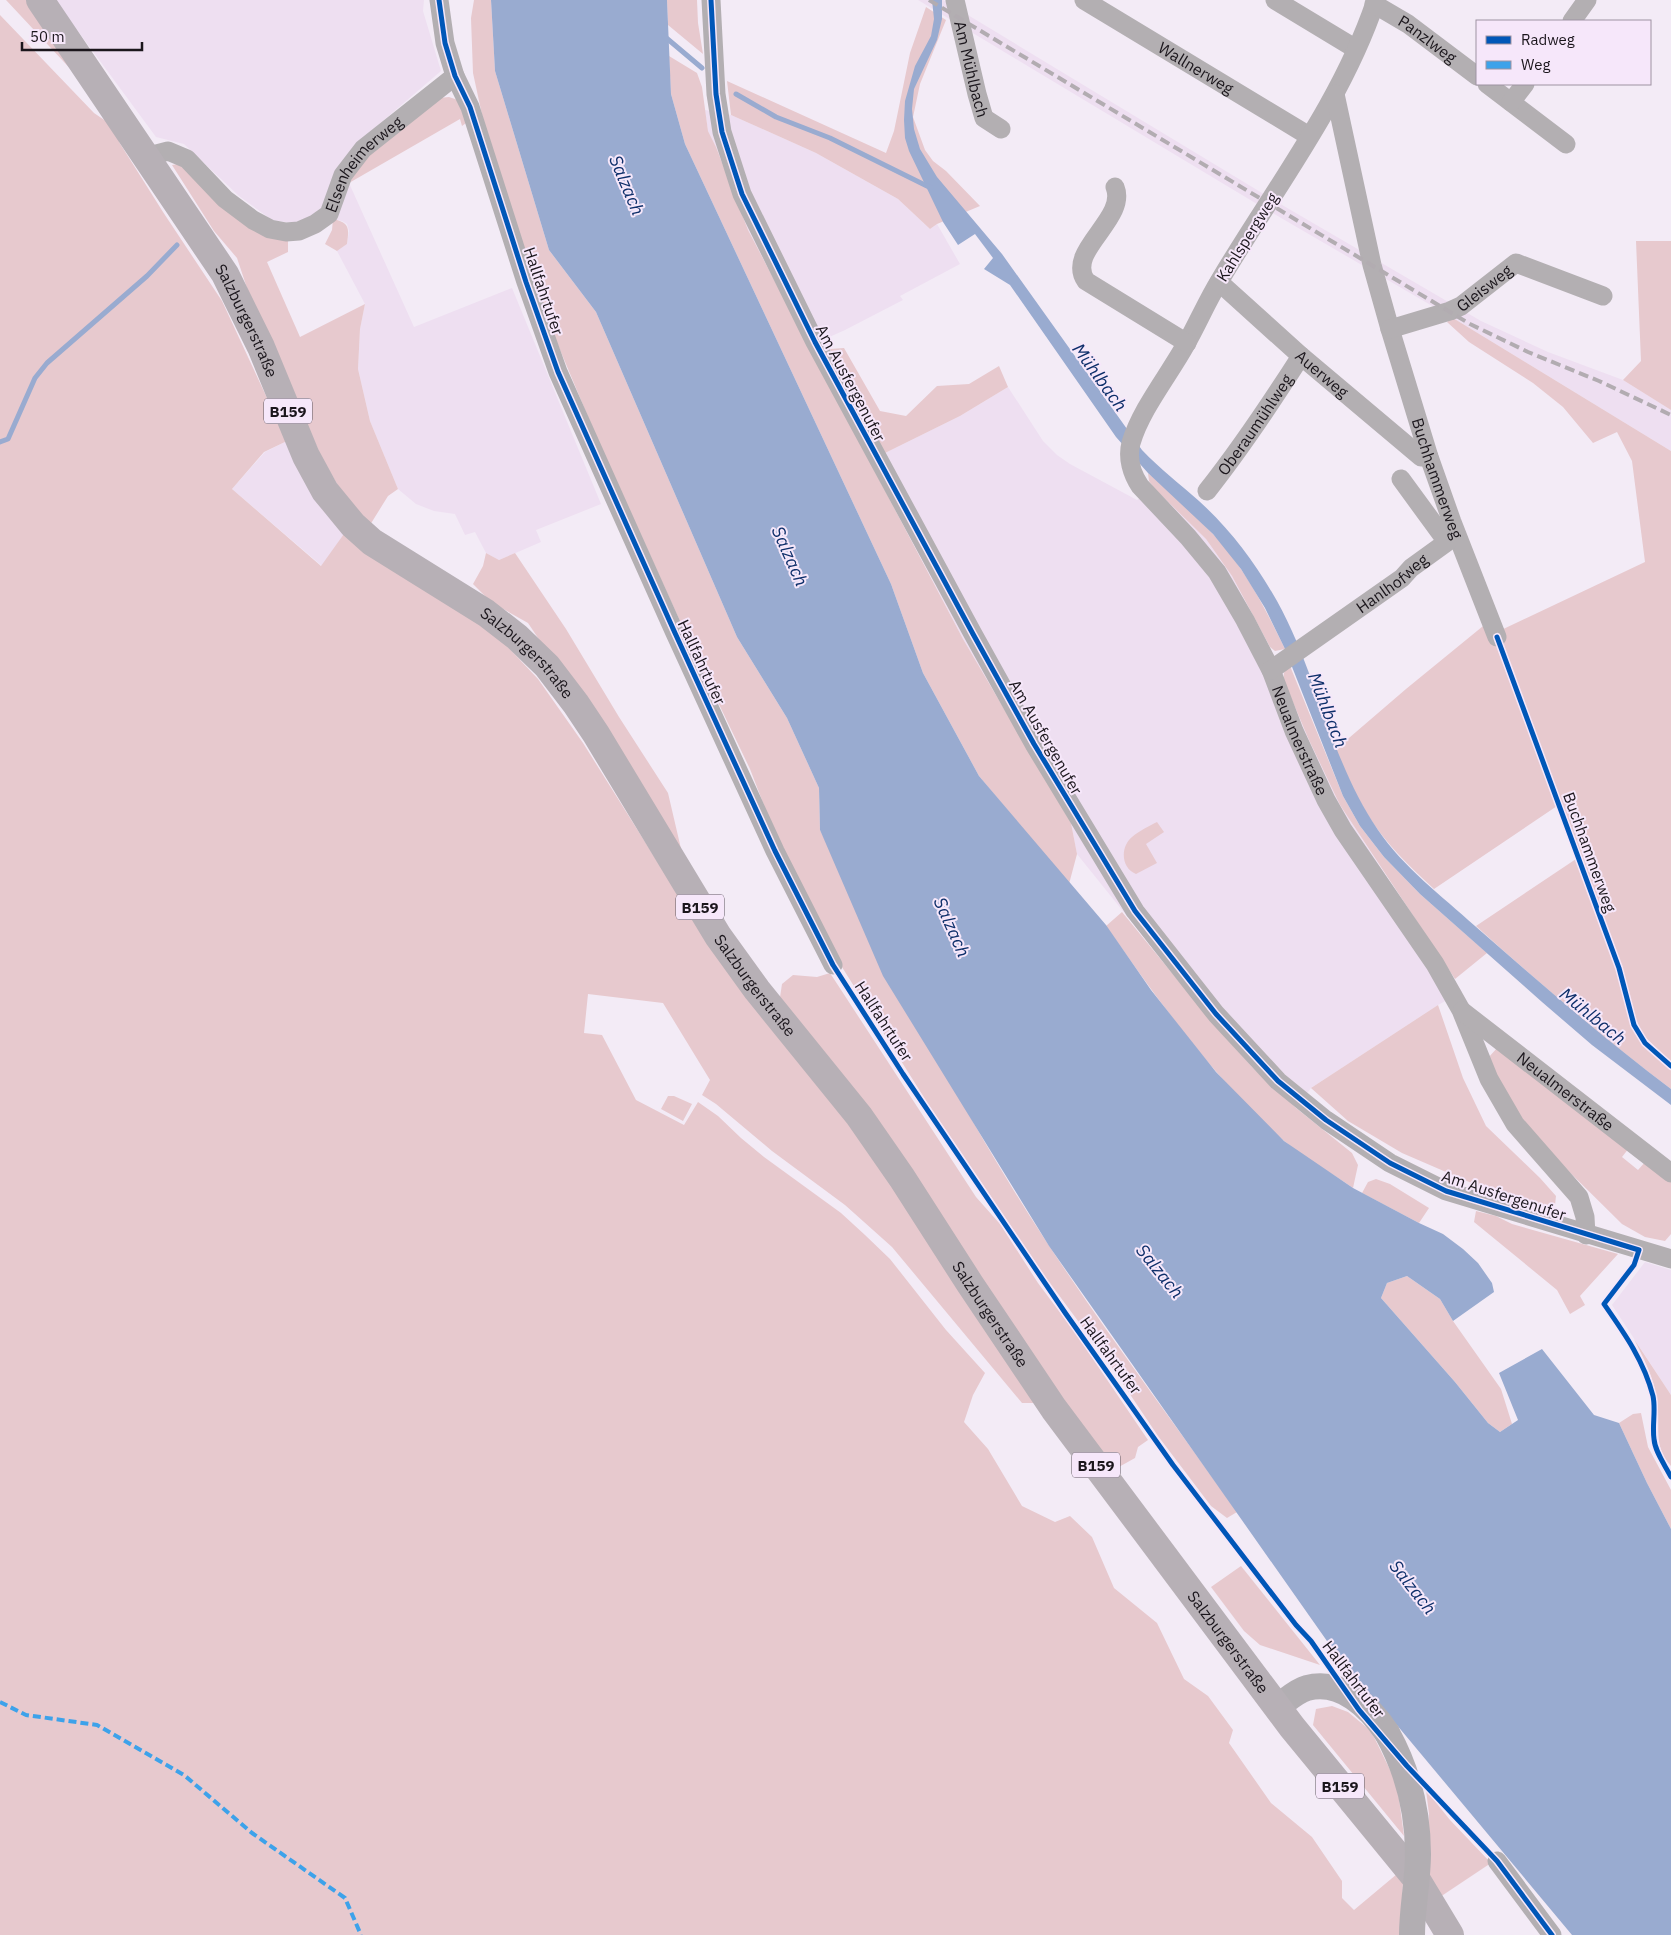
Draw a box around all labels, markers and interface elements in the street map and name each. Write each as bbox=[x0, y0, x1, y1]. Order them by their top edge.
street label: Panzlweg bbox=[1395, 10, 1461, 68]
street label: Am Mühlbach bbox=[950, 19, 993, 120]
scale bar bbox=[22, 20, 142, 52]
legend bbox=[1476, 20, 1651, 85]
text: 50 m bbox=[30, 27, 65, 46]
text: Radweg bbox=[1521, 30, 1575, 49]
street label: Wallnerweg bbox=[1155, 37, 1238, 98]
text: Weg bbox=[1521, 55, 1550, 74]
street label: Elsenheimerweg bbox=[320, 111, 407, 215]
water label: Salzach bbox=[604, 151, 650, 219]
street label: Kahlspergweg bbox=[1212, 188, 1283, 285]
street label: Hallfahrtufer bbox=[520, 244, 568, 338]
street label: Salzburgerstraße bbox=[211, 260, 282, 380]
street label: Gleisweg bbox=[1452, 260, 1516, 316]
street label: Am Ausfergenufer bbox=[812, 321, 890, 445]
water label: Mühlbach bbox=[1068, 338, 1132, 416]
street label: Auerweg bbox=[1291, 346, 1353, 402]
street label: Oberaumühlweg bbox=[1213, 370, 1297, 479]
road number: B159 bbox=[264, 398, 312, 424]
street label: Buchhammerweg bbox=[1408, 415, 1468, 542]
water label: Salzach bbox=[767, 523, 813, 589]
street label: Hanlhofweg bbox=[1352, 549, 1432, 617]
street label: Salzburgerstraße bbox=[477, 603, 578, 703]
street label: Hallfahrtufer bbox=[674, 616, 730, 708]
water label: Mühlbach bbox=[1303, 669, 1353, 751]
street label: Am Ausfergenufer bbox=[1005, 676, 1087, 798]
street label: Neualmerstraße bbox=[1268, 683, 1332, 799]
street label: Buchhammerweg bbox=[1559, 789, 1621, 915]
road number: B159 bbox=[676, 894, 724, 920]
water label: Salzach bbox=[929, 894, 975, 960]
street label: Salzburgerstraße bbox=[710, 930, 801, 1040]
street label: Hallfahrtufer bbox=[851, 977, 917, 1065]
water label: Mühlbach bbox=[1555, 982, 1631, 1050]
street label: Neualmerstraße bbox=[1513, 1047, 1618, 1135]
street label: Am Ausfergenufer bbox=[1439, 1165, 1569, 1225]
water label: Salzach bbox=[1131, 1239, 1189, 1303]
street label: Salzburgerstraße bbox=[948, 1257, 1033, 1371]
street label: Hallfahrtufer bbox=[1076, 1312, 1146, 1398]
road number: B159 bbox=[1072, 1452, 1120, 1478]
water label: Salzach bbox=[1385, 1555, 1441, 1619]
street label: Salzburgerstraße bbox=[1183, 1587, 1273, 1697]
street label: Hallfahrtufer bbox=[1318, 1636, 1390, 1722]
road number: B159 bbox=[1316, 1774, 1364, 1798]

